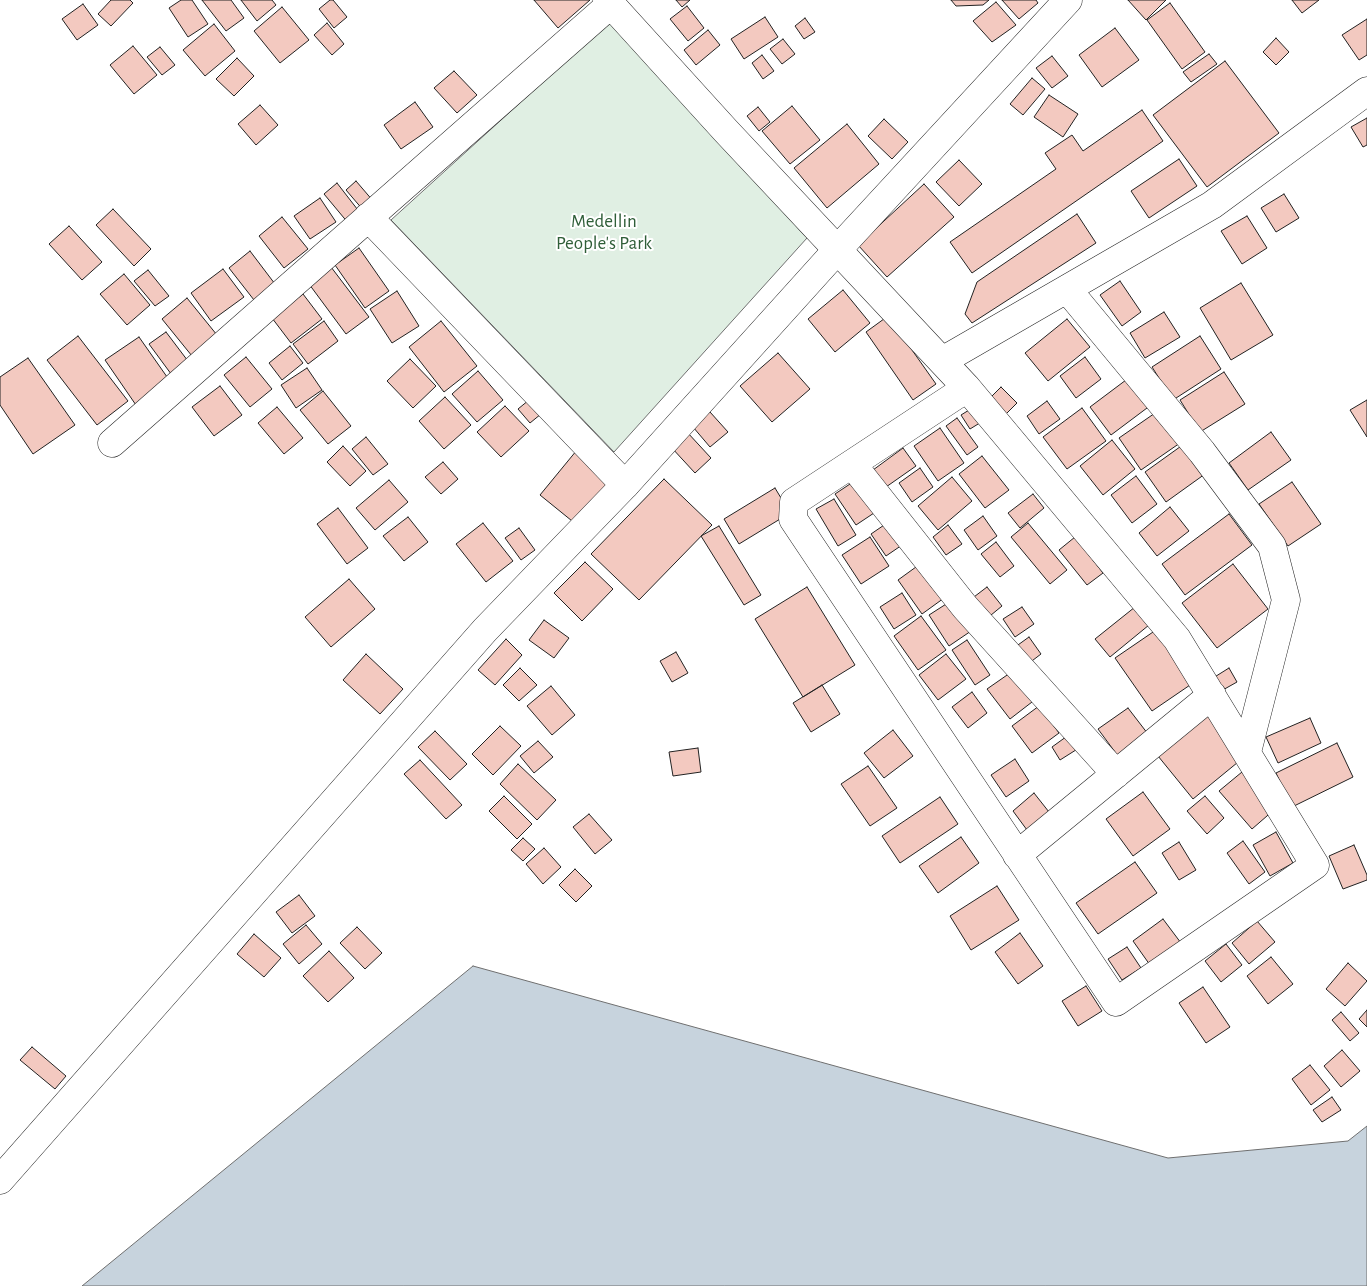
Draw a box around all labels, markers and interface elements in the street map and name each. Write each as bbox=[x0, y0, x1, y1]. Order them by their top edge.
park label: Medellin People's Park bbox=[556, 210, 652, 254]

